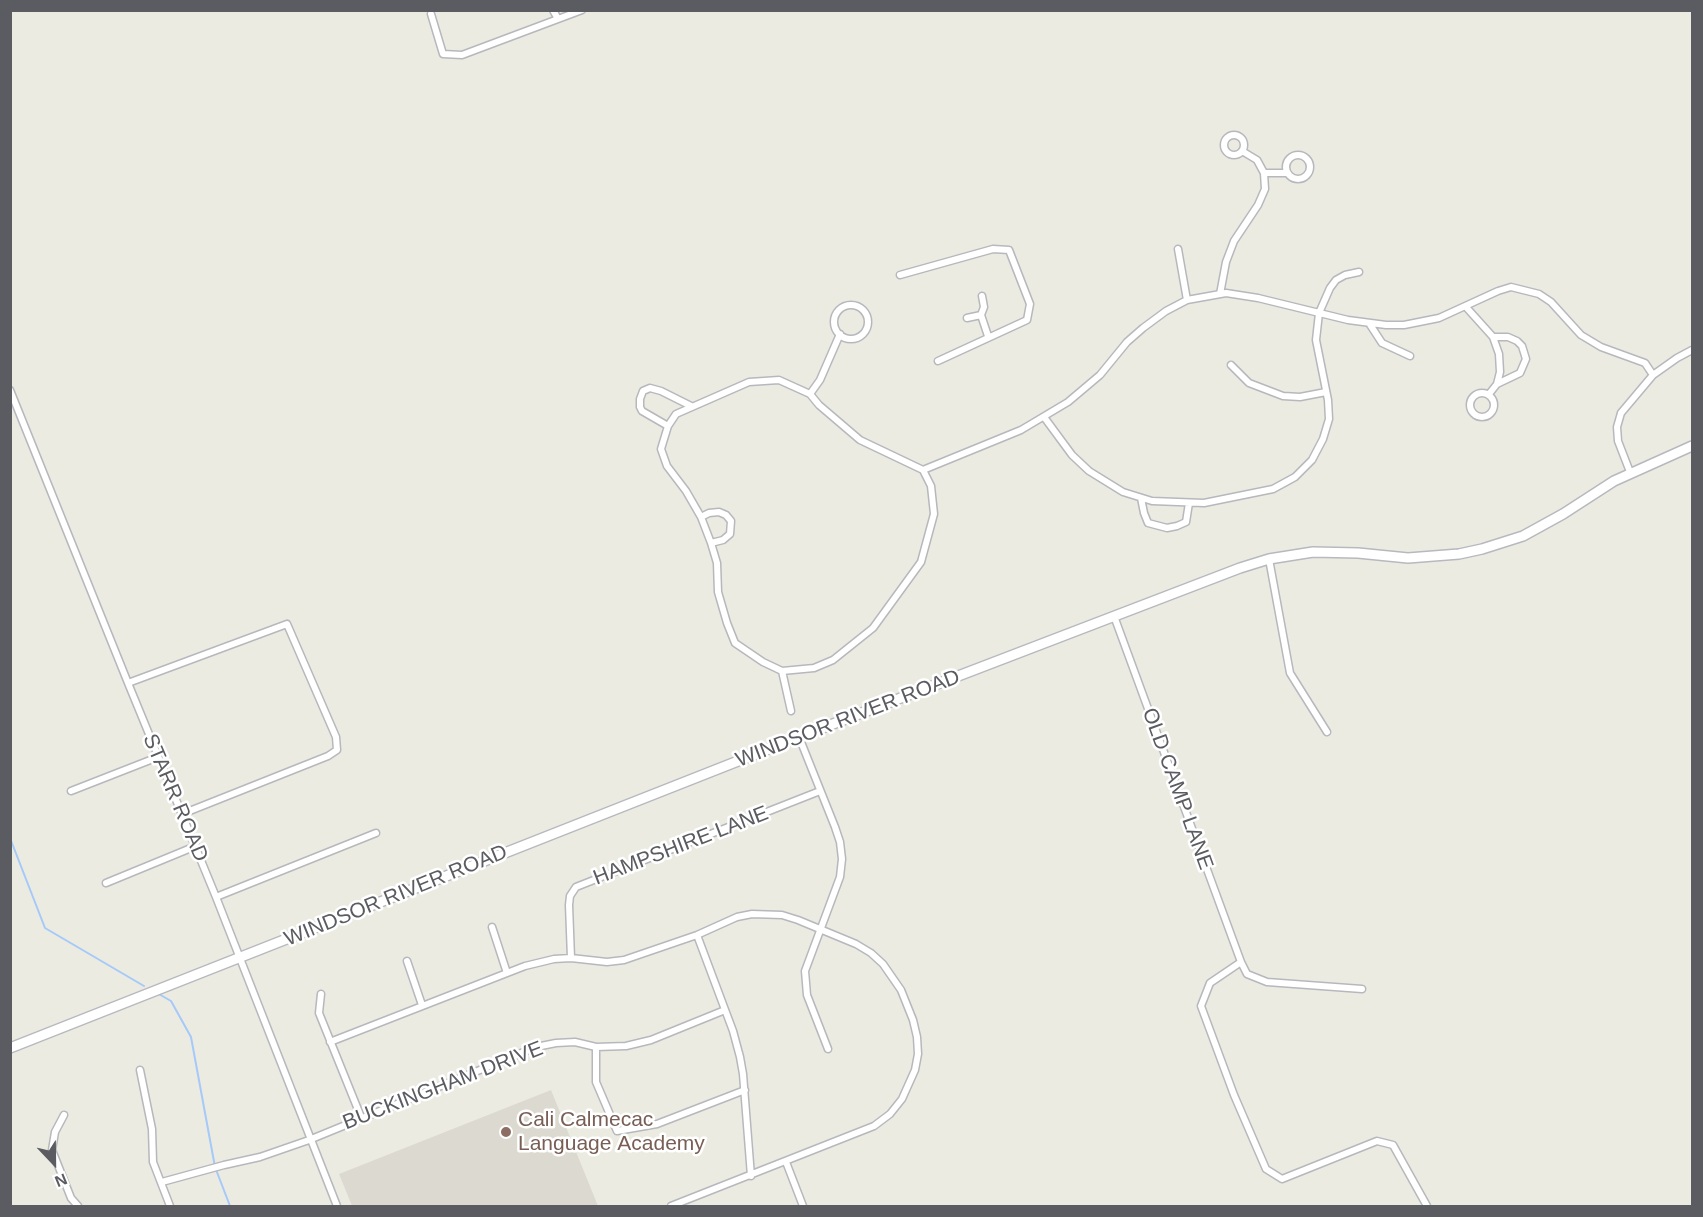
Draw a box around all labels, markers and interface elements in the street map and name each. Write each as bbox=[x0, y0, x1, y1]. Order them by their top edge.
street label: WINDSOR RIVER ROAD bbox=[732, 665, 964, 773]
street label: OLD CAMP LANE bbox=[1136, 705, 1218, 873]
street label: STARR ROAD bbox=[137, 730, 213, 866]
street label: HAMPSHIRE LANE bbox=[590, 801, 772, 891]
street label: WINDSOR RIVER ROAD bbox=[281, 840, 511, 952]
street label: BUCKINGHAM DRIVE bbox=[339, 1036, 547, 1136]
place label: Cali Calmecac Language Academy bbox=[518, 1107, 705, 1157]
marker: Cali Calmecac Language Academy bbox=[499, 1125, 513, 1139]
north arrow bbox=[24, 1133, 84, 1193]
text: N bbox=[52, 1170, 69, 1190]

